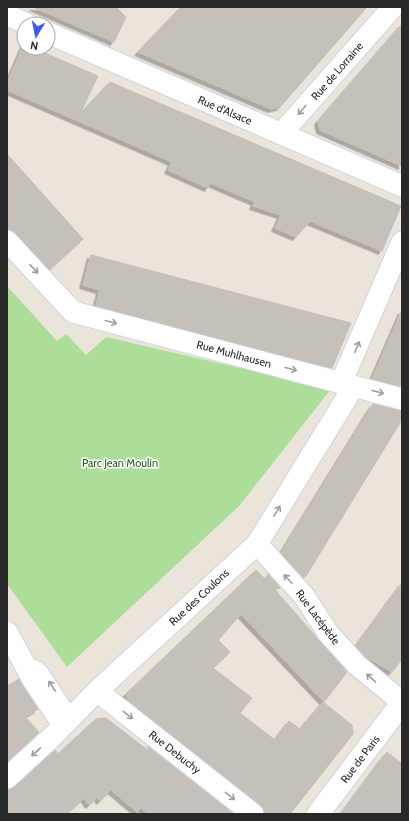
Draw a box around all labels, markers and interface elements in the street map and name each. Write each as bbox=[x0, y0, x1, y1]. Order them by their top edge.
north arrow bbox=[16, 16, 56, 56]
text: N bbox=[29, 38, 39, 53]
street label: Rue de Lorraine bbox=[308, 39, 366, 103]
street label: Rue d'Alsace bbox=[196, 92, 255, 128]
one-way arrow bbox=[298, 105, 307, 115]
one-way arrow bbox=[29, 264, 38, 274]
one-way arrow bbox=[104, 319, 117, 326]
street label: Rue Muhlhausen bbox=[195, 337, 273, 371]
one-way arrow bbox=[354, 341, 361, 353]
one-way arrow bbox=[284, 366, 297, 374]
one-way arrow bbox=[371, 389, 384, 397]
park label: Parc Jean Moulin bbox=[82, 456, 158, 470]
one-way arrow bbox=[273, 506, 281, 517]
street label: Rue des Coulons bbox=[166, 565, 232, 628]
one-way arrow bbox=[284, 574, 293, 584]
street label: Rue Lacépède bbox=[293, 587, 343, 648]
one-way arrow bbox=[366, 673, 377, 682]
one-way arrow bbox=[48, 680, 56, 692]
one-way arrow bbox=[122, 711, 133, 719]
street label: Rue Debuchy bbox=[146, 727, 204, 777]
street label: Rue de Paris bbox=[337, 732, 383, 786]
one-way arrow bbox=[31, 747, 41, 756]
one-way arrow bbox=[224, 792, 235, 800]

